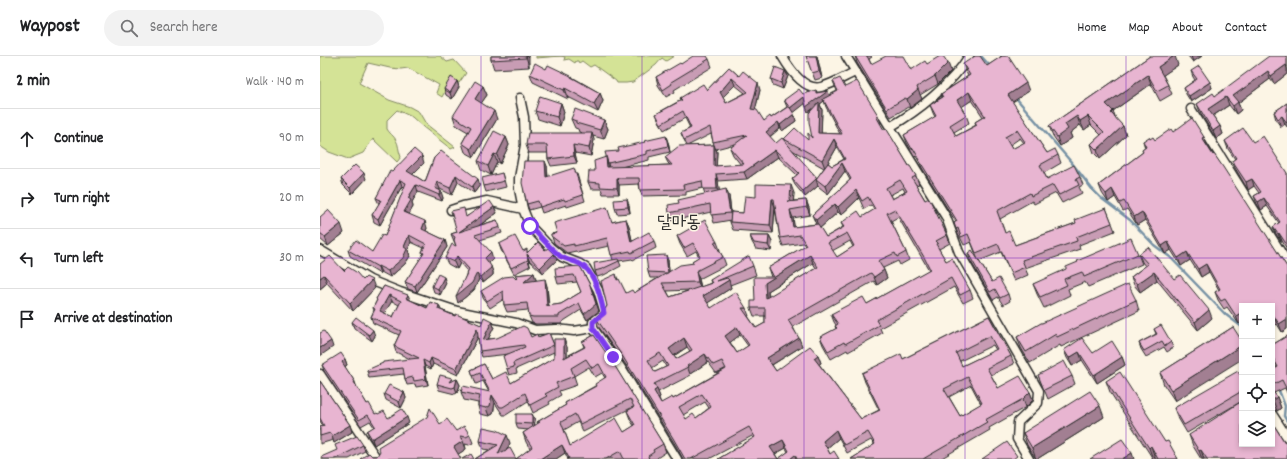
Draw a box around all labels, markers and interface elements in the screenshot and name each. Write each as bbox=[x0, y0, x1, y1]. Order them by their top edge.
search box bbox=[104, 10, 384, 46]
text: Waypost bbox=[20, 14, 80, 41]
icon: search bbox=[118, 17, 140, 39]
text: Search here bbox=[150, 17, 218, 39]
text: Home bbox=[1077, 18, 1106, 38]
text: Map bbox=[1128, 18, 1150, 38]
text: About bbox=[1172, 18, 1203, 38]
text: Contact bbox=[1225, 18, 1267, 38]
text: 2 min bbox=[16, 70, 50, 94]
text: Walk · 140 m bbox=[246, 73, 304, 92]
icon: ahead bbox=[16, 128, 38, 150]
text: Continue bbox=[54, 128, 103, 150]
text: 90 m bbox=[279, 129, 304, 148]
icon: right bbox=[16, 188, 38, 210]
text: Turn right bbox=[54, 188, 110, 210]
text: 20 m bbox=[279, 189, 304, 208]
district label: 달마동 bbox=[657, 211, 701, 236]
route start bbox=[521, 217, 539, 235]
icon: left bbox=[16, 248, 38, 270]
text: Turn left bbox=[54, 248, 103, 270]
text: 30 m bbox=[279, 249, 304, 268]
map controls bbox=[1239, 303, 1275, 447]
button: + bbox=[1239, 303, 1275, 339]
icon: arrive bbox=[16, 308, 38, 330]
text: Arrive at destination bbox=[54, 308, 172, 330]
button: − bbox=[1239, 339, 1275, 375]
route end bbox=[604, 348, 622, 366]
button: locate bbox=[1239, 375, 1275, 411]
button: layers bbox=[1239, 411, 1275, 447]

